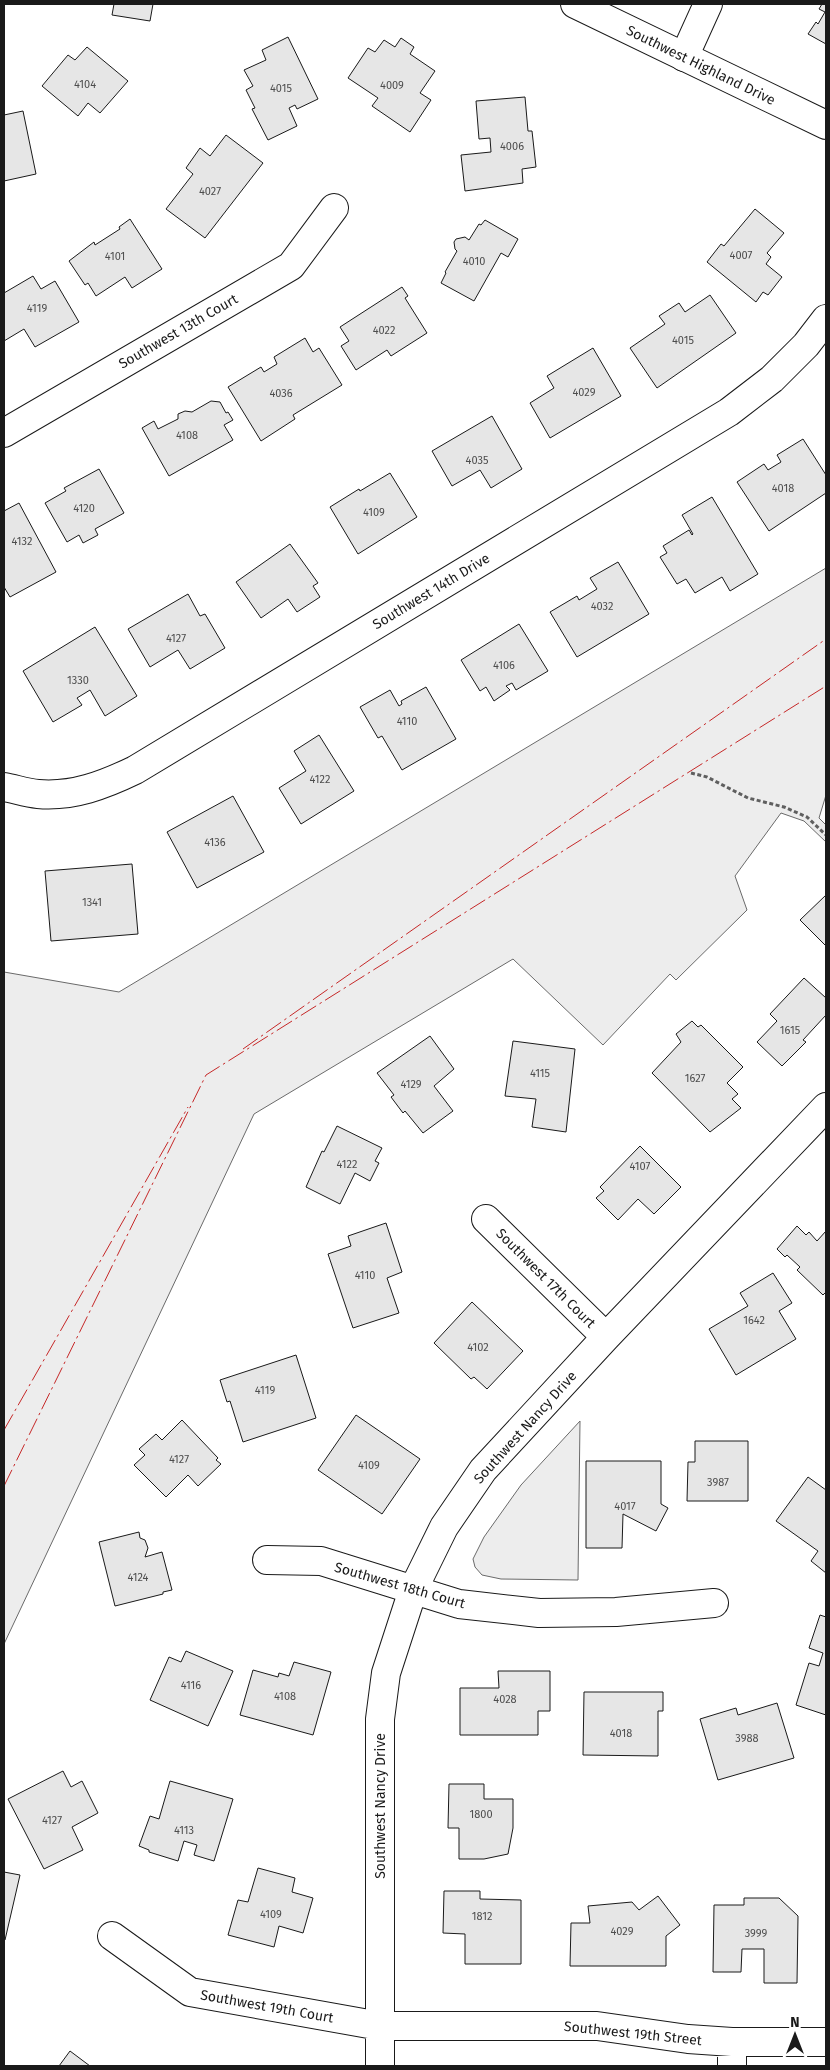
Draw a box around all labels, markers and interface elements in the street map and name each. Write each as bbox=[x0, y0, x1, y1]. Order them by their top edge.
street label: Southwest Highland Drive bbox=[623, 22, 778, 109]
house number: 4104 bbox=[74, 78, 96, 91]
house number: 4009 bbox=[380, 79, 404, 92]
house number: 4015 bbox=[270, 82, 292, 95]
house number: 4006 bbox=[500, 140, 524, 153]
house number: 4027 bbox=[199, 185, 221, 198]
house number: 4007 bbox=[730, 249, 753, 262]
house number: 4101 bbox=[105, 250, 125, 263]
house number: 4010 bbox=[463, 255, 485, 268]
street label: Southwest 13th Court bbox=[116, 290, 242, 372]
house number: 4119 bbox=[27, 302, 47, 315]
house number: 4022 bbox=[373, 324, 395, 337]
house number: 4015 bbox=[672, 334, 694, 347]
house number: 4029 bbox=[573, 386, 596, 399]
house number: 4036 bbox=[269, 387, 293, 400]
house number: 4108 bbox=[176, 429, 198, 442]
house number: 4035 bbox=[466, 454, 489, 467]
house number: 4018 bbox=[772, 482, 794, 495]
house number: 4120 bbox=[73, 502, 95, 515]
house number: 4109 bbox=[363, 506, 385, 519]
house number: 4132 bbox=[12, 535, 32, 548]
street label: Southwest 14th Drive bbox=[370, 550, 493, 633]
house number: 4032 bbox=[591, 600, 613, 613]
house number: 4127 bbox=[166, 632, 186, 645]
house number: 4106 bbox=[493, 659, 515, 672]
house number: 1330 bbox=[67, 674, 89, 687]
house number: 4110 bbox=[397, 715, 417, 728]
house number: 4122 bbox=[310, 773, 330, 786]
house number: 4136 bbox=[204, 836, 226, 849]
house number: 1341 bbox=[82, 896, 102, 909]
house number: 1615 bbox=[780, 1024, 801, 1037]
house number: 4115 bbox=[530, 1067, 551, 1080]
house number: 1627 bbox=[685, 1072, 705, 1085]
house number: 4129 bbox=[400, 1078, 422, 1091]
house number: 4122 bbox=[337, 1158, 357, 1171]
house number: 4107 bbox=[630, 1160, 651, 1173]
street label: Southwest 17th Court bbox=[492, 1225, 600, 1332]
house number: 4110 bbox=[355, 1269, 375, 1282]
house number: 1642 bbox=[743, 1314, 765, 1327]
house number: 4102 bbox=[467, 1341, 489, 1354]
street label: Southwest Nancy Drive bbox=[470, 1368, 580, 1487]
house number: 4119 bbox=[255, 1384, 275, 1397]
house number: 4127 bbox=[169, 1453, 189, 1466]
house number: 4109 bbox=[358, 1459, 380, 1472]
house number: 3987 bbox=[707, 1476, 729, 1489]
house number: 4017 bbox=[614, 1500, 636, 1513]
street label: Southwest 18th Court bbox=[332, 1559, 468, 1613]
house number: 4124 bbox=[128, 1571, 149, 1584]
house number: 4116 bbox=[181, 1679, 201, 1692]
house number: 4108 bbox=[274, 1690, 296, 1703]
house number: 4028 bbox=[493, 1693, 517, 1706]
house number: 4018 bbox=[610, 1727, 632, 1740]
house number: 3988 bbox=[735, 1732, 759, 1745]
street label: Southwest Nancy Drive bbox=[372, 1733, 389, 1879]
house number: 1800 bbox=[469, 1808, 493, 1821]
house number: 4127 bbox=[42, 1814, 62, 1827]
house number: 4113 bbox=[174, 1824, 194, 1837]
house number: 4109 bbox=[260, 1908, 282, 1921]
house number: 1812 bbox=[472, 1910, 492, 1923]
house number: 4029 bbox=[611, 1925, 634, 1938]
house number: 3999 bbox=[745, 1927, 768, 1940]
street label: Southwest 19th Court bbox=[199, 1986, 336, 2027]
north arrow bbox=[770, 2010, 820, 2060]
text: N bbox=[790, 2014, 800, 2031]
street label: Southwest 19th Street bbox=[563, 2018, 704, 2049]

